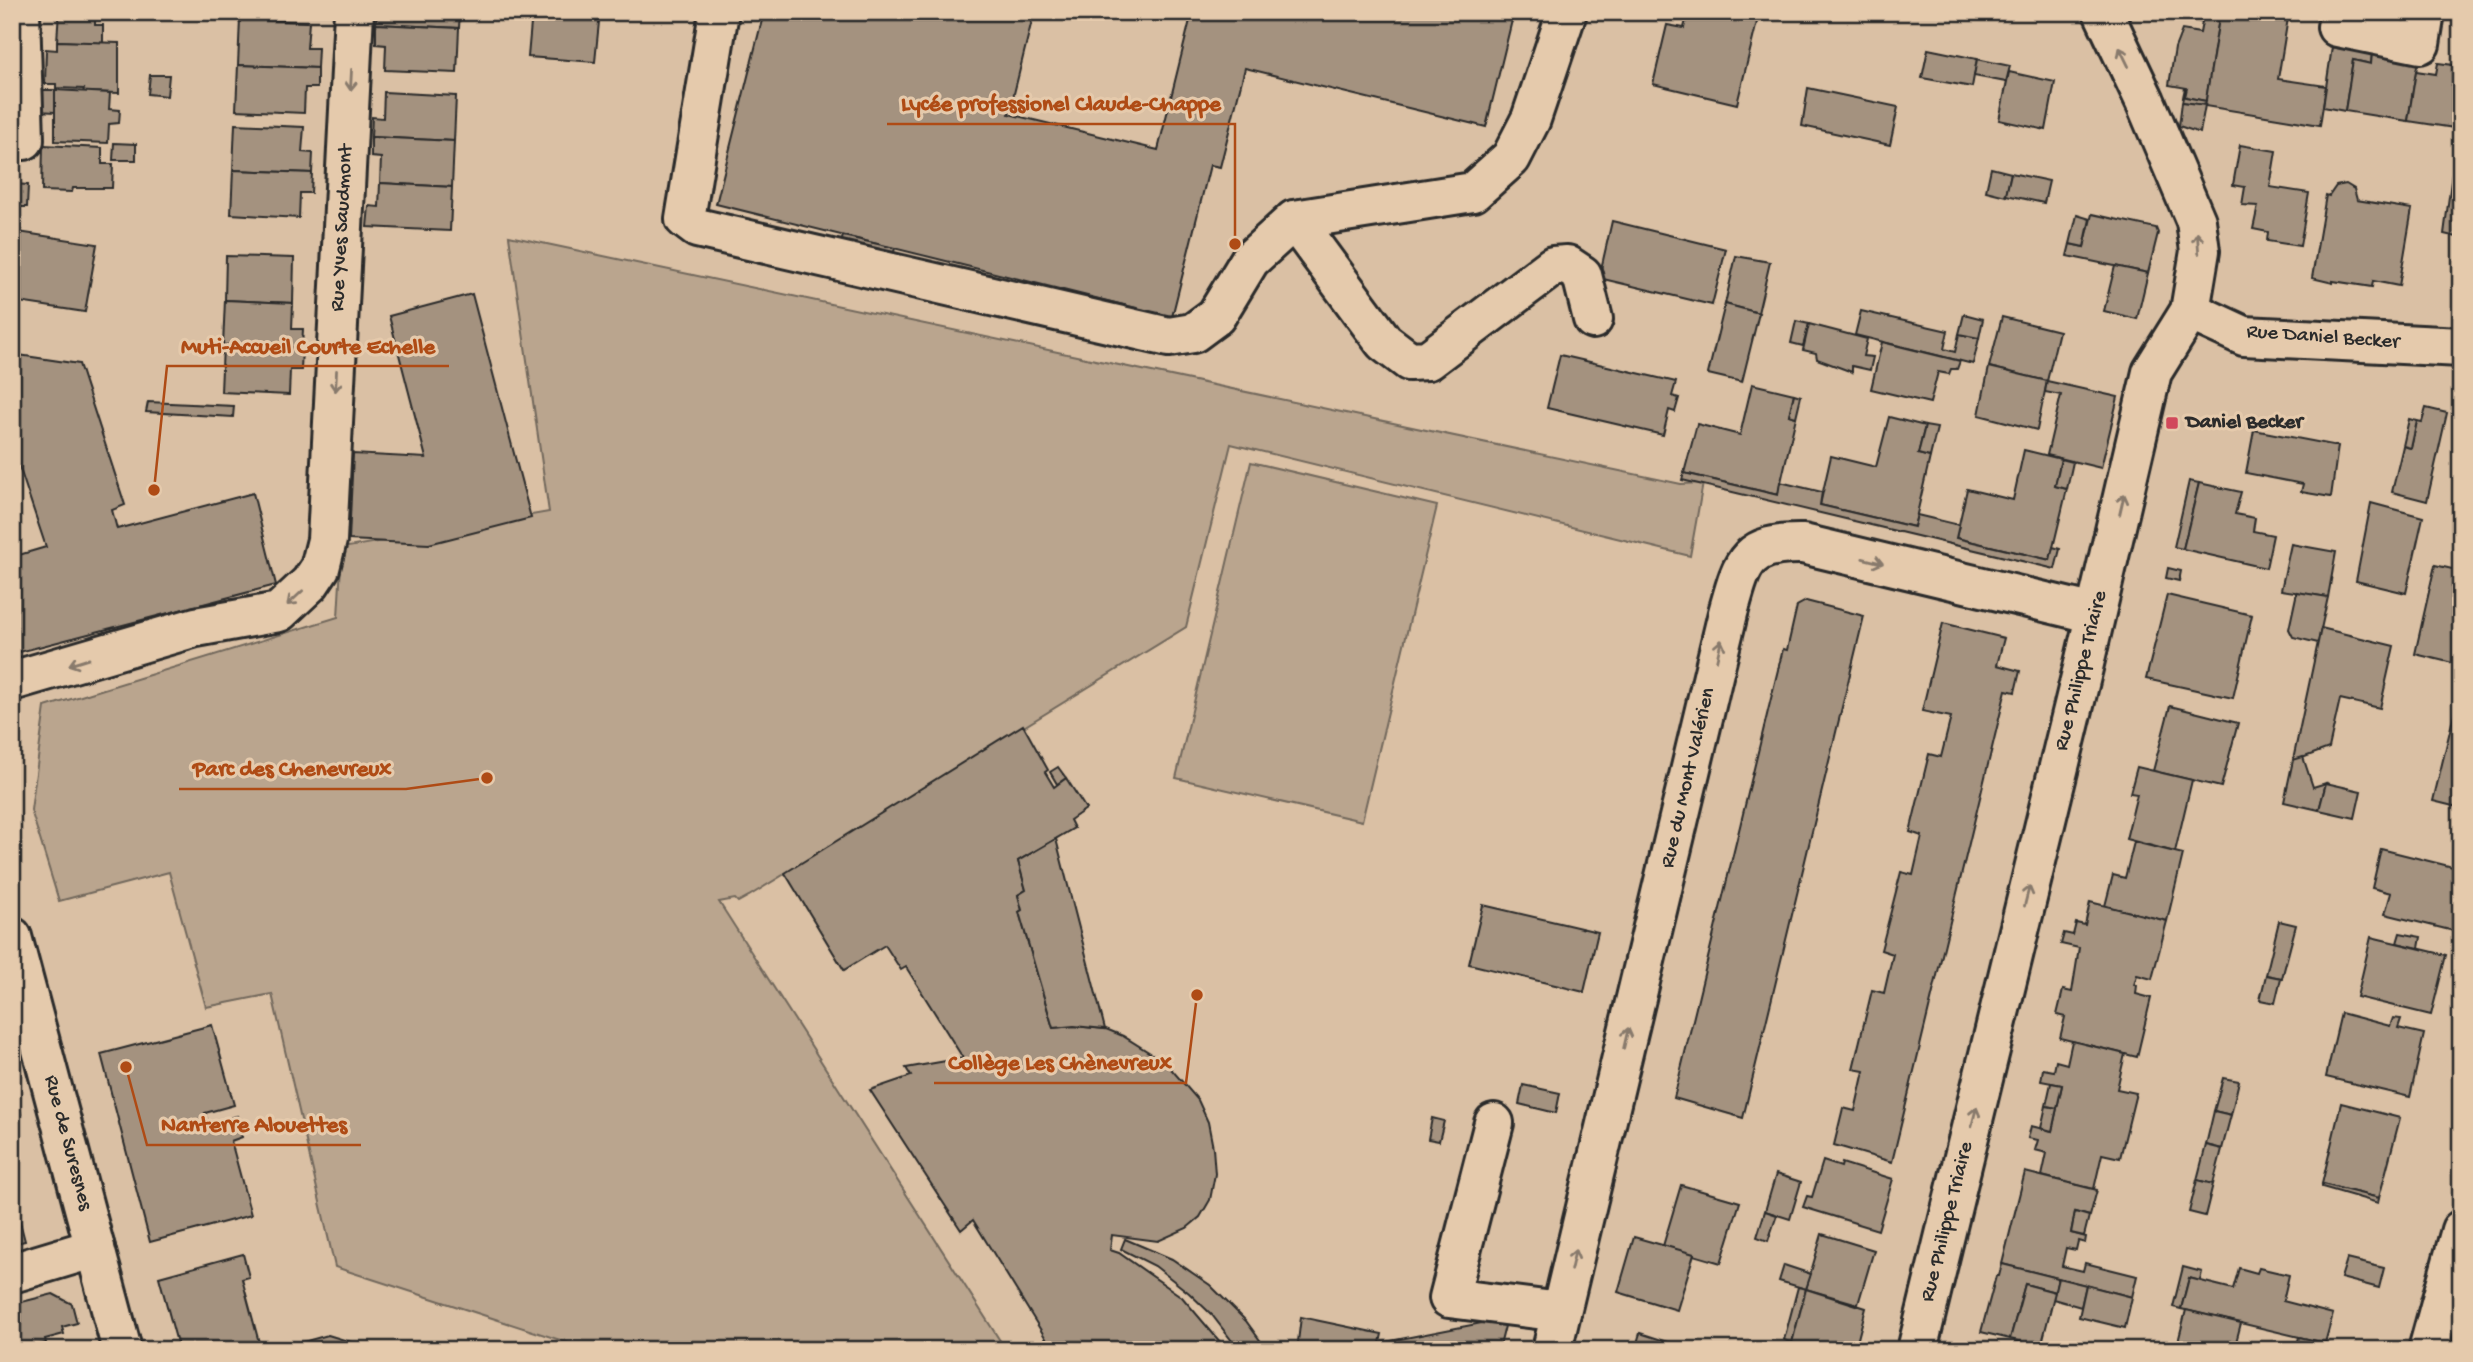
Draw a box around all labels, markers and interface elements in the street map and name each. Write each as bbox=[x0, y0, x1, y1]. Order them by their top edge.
one-way arrow bbox=[2117, 46, 2130, 68]
one-way arrow bbox=[344, 69, 357, 92]
callout: Lycée professionel Claude-Chappe bbox=[887, 80, 1235, 124]
text: Lycée professionel Claude-Chappe bbox=[901, 92, 1222, 119]
street label: Rue Yves Saudmont bbox=[326, 141, 360, 312]
one-way arrow bbox=[2191, 233, 2204, 255]
street label: Rue Daniel Becker bbox=[2246, 320, 2402, 356]
callout: Muti-Accueil Courte Echelle bbox=[167, 322, 449, 366]
text: Muti-Accueil Courte Echelle bbox=[181, 335, 436, 362]
one-way arrow bbox=[329, 369, 342, 392]
place label: Daniel Becker bbox=[2184, 411, 2305, 436]
marker: Daniel Becker bbox=[2164, 415, 2180, 431]
one-way arrow bbox=[2115, 493, 2129, 516]
one-way arrow bbox=[1861, 555, 1884, 568]
street label: Rue Philippe Triaire bbox=[2050, 587, 2114, 754]
one-way arrow bbox=[286, 589, 304, 606]
one-way arrow bbox=[1713, 639, 1726, 662]
one-way arrow bbox=[68, 656, 90, 669]
street label: Rue du Mont Valérien bbox=[1656, 685, 1722, 871]
callout: Parc des Chenevreux bbox=[179, 745, 406, 789]
text: Parc des Chenevreux bbox=[191, 757, 392, 784]
one-way arrow bbox=[2021, 885, 2035, 908]
one-way arrow bbox=[1620, 1027, 1633, 1050]
callout: Collège Les Chènevreux bbox=[934, 1039, 1186, 1083]
text: Collège Les Chènevreux bbox=[948, 1051, 1173, 1078]
street label: Rue de Suresnes bbox=[37, 1073, 97, 1215]
callout: Nanterre Alouettes bbox=[147, 1101, 361, 1145]
one-way arrow bbox=[1968, 1106, 1981, 1129]
text: Nanterre Alouettes bbox=[161, 1113, 348, 1140]
street label: Rue Philippe Triaire bbox=[1916, 1138, 1980, 1305]
one-way arrow bbox=[1567, 1249, 1580, 1271]

